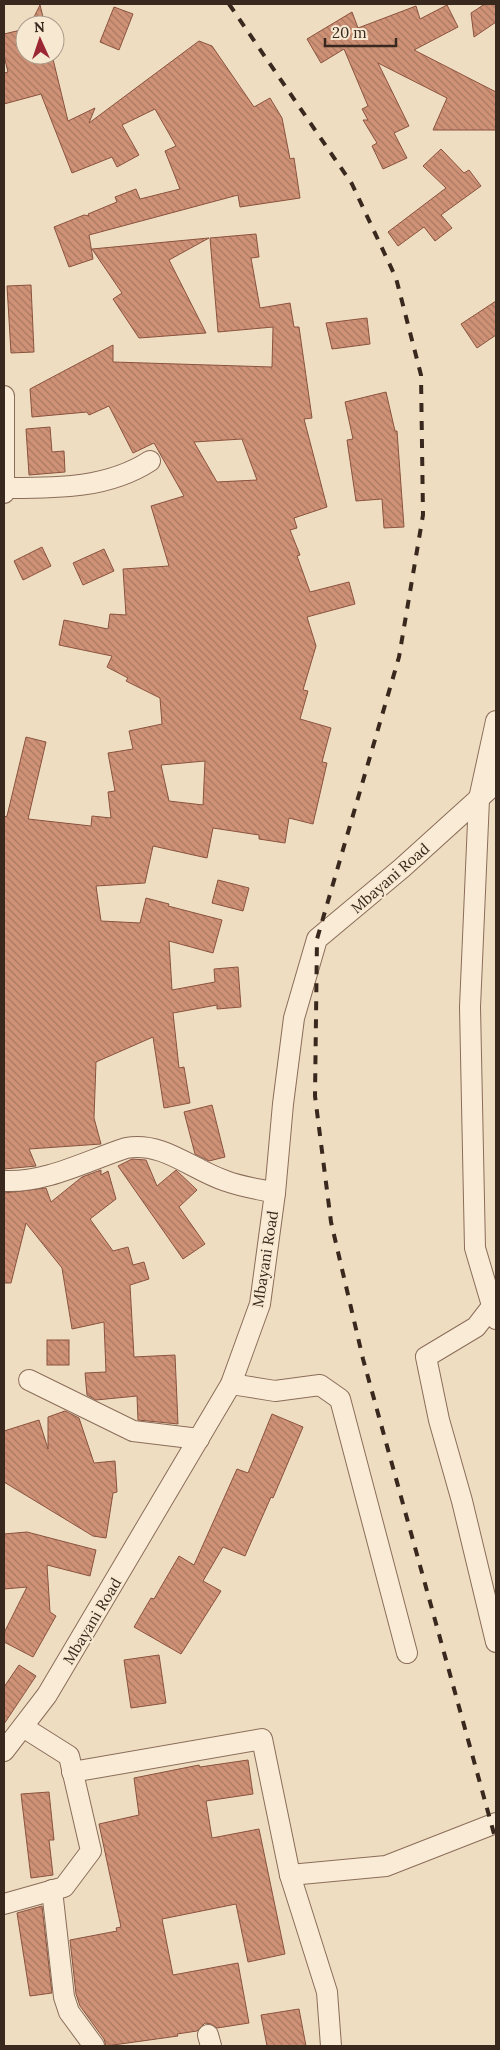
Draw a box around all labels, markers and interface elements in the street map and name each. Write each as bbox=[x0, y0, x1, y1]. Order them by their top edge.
north arrow bbox=[15, 15, 65, 65]
scale bar bbox=[325, 15, 396, 47]
text: N bbox=[33, 18, 45, 36]
text: 20 m bbox=[332, 23, 367, 42]
street label: Mbayani Road bbox=[347, 839, 433, 917]
street label: Mbayani Road bbox=[248, 1209, 282, 1309]
street label: Mbayani Road bbox=[59, 1574, 125, 1668]

